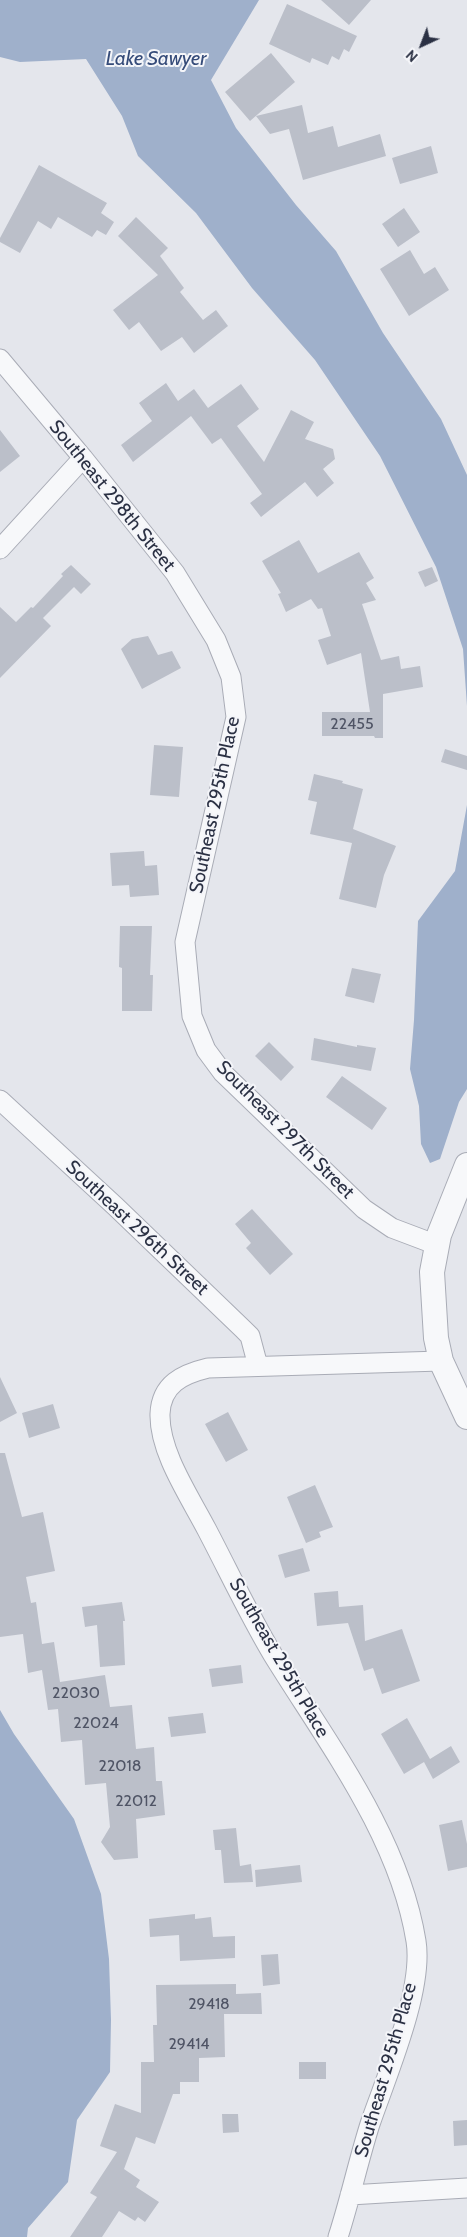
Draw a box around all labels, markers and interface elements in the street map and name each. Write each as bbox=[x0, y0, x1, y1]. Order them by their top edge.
north arrow bbox=[397, 20, 447, 70]
text: N bbox=[402, 46, 422, 66]
water label: Lake Sawyer bbox=[106, 47, 206, 71]
street label: Southeast 298th Street bbox=[44, 416, 180, 576]
house number: 22455 bbox=[330, 714, 374, 734]
street label: Southeast 295th Place bbox=[185, 715, 245, 895]
street label: Southeast 297th Street bbox=[211, 1056, 359, 1204]
street label: Southeast 296th Street bbox=[61, 1156, 213, 1300]
street label: Southeast 295th Place bbox=[224, 1574, 334, 1742]
house number: 22030 bbox=[52, 1683, 100, 1703]
house number: 22024 bbox=[73, 1713, 119, 1733]
house number: 22018 bbox=[99, 1756, 141, 1776]
house number: 22012 bbox=[115, 1791, 157, 1811]
street label: Southeast 295th Place bbox=[350, 1980, 422, 2160]
house number: 29418 bbox=[188, 1994, 230, 2014]
house number: 29414 bbox=[168, 2034, 210, 2054]

